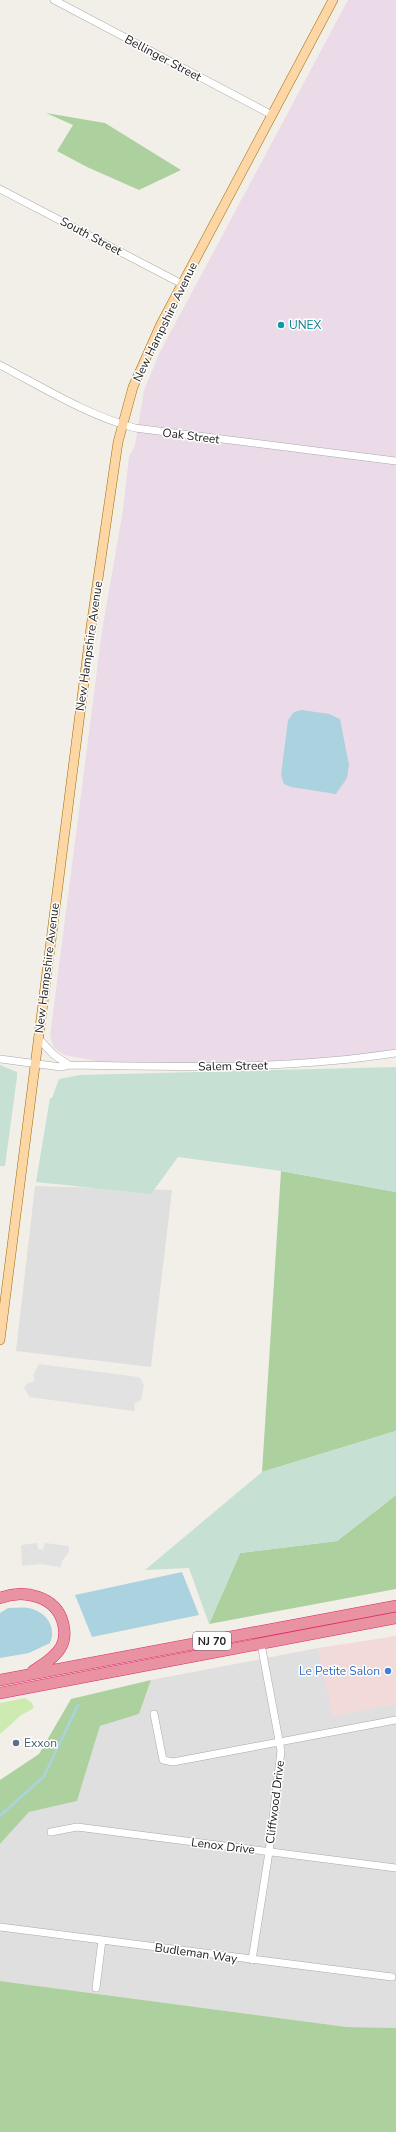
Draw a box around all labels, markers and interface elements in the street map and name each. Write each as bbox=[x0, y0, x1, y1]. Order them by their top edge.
street label: Bellinger Street bbox=[122, 31, 205, 85]
street label: South Street bbox=[57, 213, 125, 259]
street label: New Hampshire Avenue bbox=[129, 260, 201, 384]
place label: UNEX bbox=[289, 317, 322, 333]
marker: UNEX bbox=[276, 320, 286, 330]
street label: Oak Street bbox=[162, 425, 221, 448]
street label: New Hampshire Avenue bbox=[72, 580, 106, 712]
street label: New Hampshire Avenue bbox=[31, 902, 63, 1034]
street label: Salem Street bbox=[198, 1057, 269, 1075]
road number: NJ 70 bbox=[193, 1632, 231, 1650]
place label: Le Petite Salon bbox=[299, 1663, 380, 1679]
marker: Le Petite Salon bbox=[383, 1666, 393, 1676]
place label: Exxon bbox=[24, 1735, 57, 1751]
marker: Exxon bbox=[11, 1738, 21, 1748]
street label: Cliffwood Drive bbox=[262, 1759, 288, 1845]
street label: Lenox Drive bbox=[190, 1834, 256, 1858]
street label: Budleman Way bbox=[154, 1939, 239, 1967]

